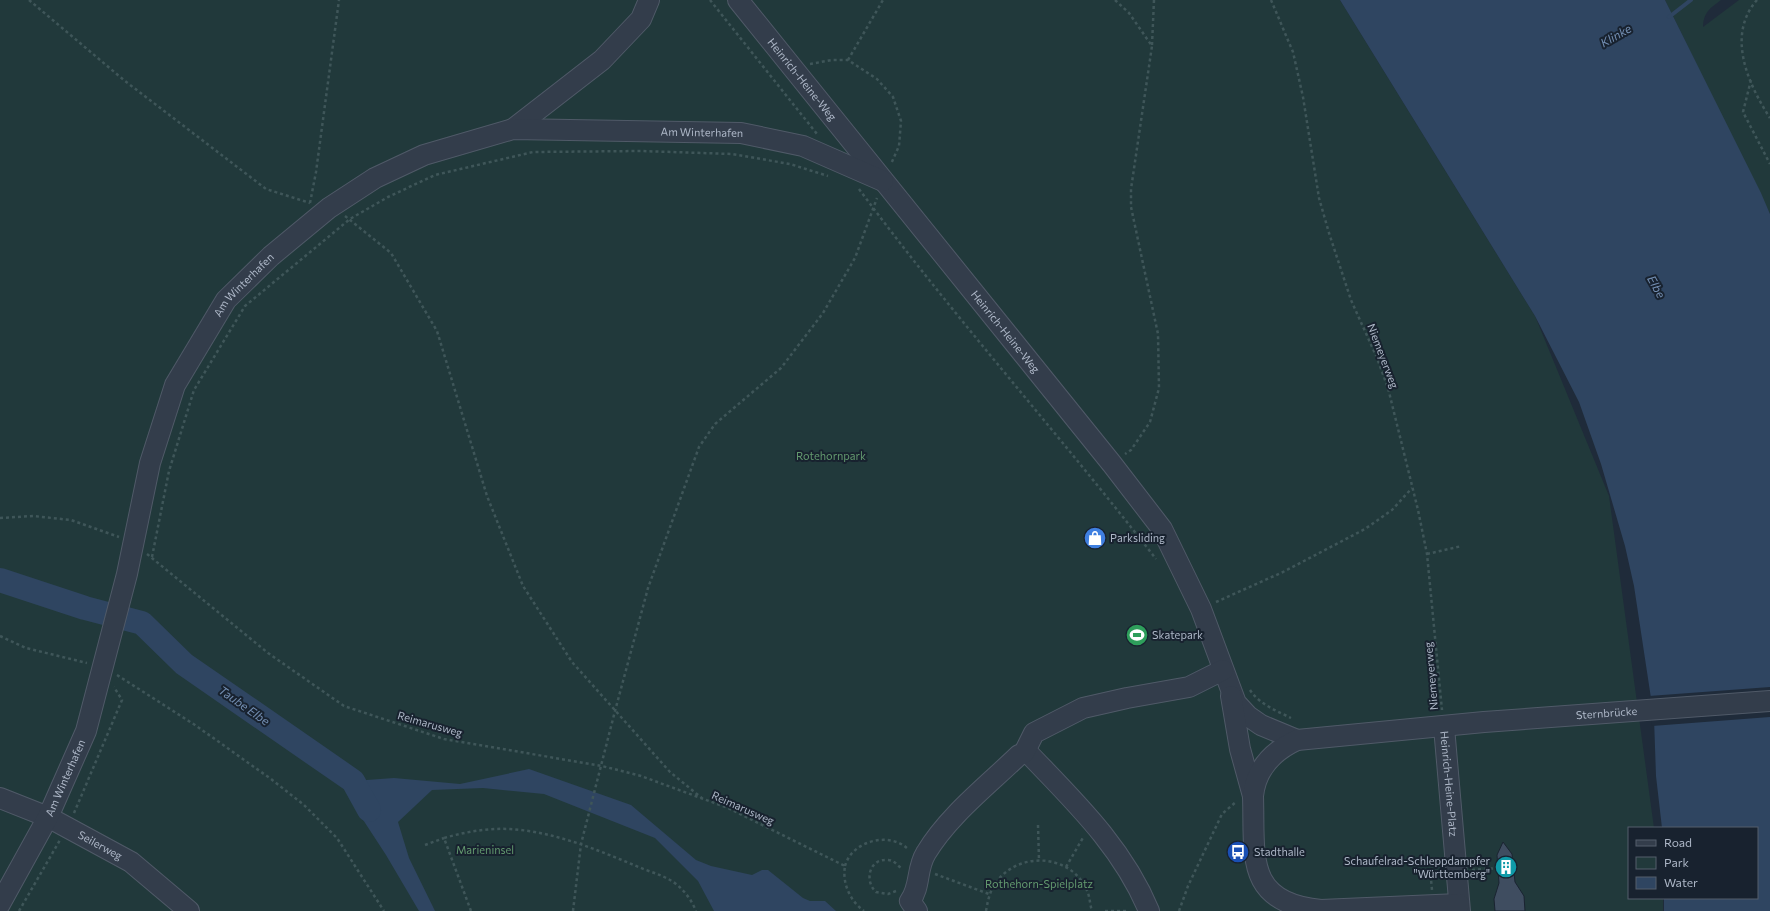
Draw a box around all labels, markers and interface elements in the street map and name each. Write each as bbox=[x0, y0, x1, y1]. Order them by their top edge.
water label: Klinke bbox=[1597, 20, 1634, 50]
street label: Heinrich-Heine-Weg bbox=[765, 35, 840, 123]
street label: Am Winterhafen bbox=[661, 125, 743, 139]
street label: Am Winterhafen bbox=[211, 250, 276, 319]
water label: Elbe bbox=[1645, 273, 1669, 301]
street label: Heinrich-Heine-Weg bbox=[969, 287, 1043, 375]
street label: Niemeyerweg bbox=[1365, 322, 1402, 390]
park label: Rotehornpark bbox=[796, 449, 866, 462]
shop icon: Parksliding bbox=[1082, 525, 1108, 551]
place label: Parksliding bbox=[1110, 531, 1165, 544]
sports icon: Skatepark bbox=[1124, 622, 1150, 648]
place label: Skatepark bbox=[1152, 628, 1203, 641]
street label: Niemeyerweg bbox=[1421, 641, 1440, 711]
water label: Taube Elbe bbox=[216, 683, 273, 728]
street label: Sternbrücke bbox=[1575, 704, 1638, 721]
street label: Reimarusweg bbox=[396, 708, 464, 739]
street label: Heinrich-Heine-Platz bbox=[1438, 730, 1461, 838]
street label: Am Winterhafen bbox=[42, 737, 87, 818]
street label: Reimarusweg bbox=[710, 788, 776, 827]
legend bbox=[1628, 827, 1758, 899]
street label: Seilerweg bbox=[76, 828, 125, 862]
text: Road bbox=[1664, 835, 1692, 849]
bus stop icon: Stadthalle bbox=[1225, 839, 1251, 865]
park label: Marieninsel bbox=[456, 843, 514, 856]
place label: Stadthalle bbox=[1254, 845, 1305, 858]
place label: Schaufelrad-Schleppdampfer "Württemberg" bbox=[1344, 854, 1491, 880]
building icon: Schaufelrad-Schleppdampfer "Württemberg" bbox=[1493, 854, 1519, 880]
text: Park bbox=[1664, 855, 1690, 869]
text: Water bbox=[1664, 875, 1698, 889]
park label: Rothehorn-Spielplatz bbox=[985, 877, 1093, 890]

